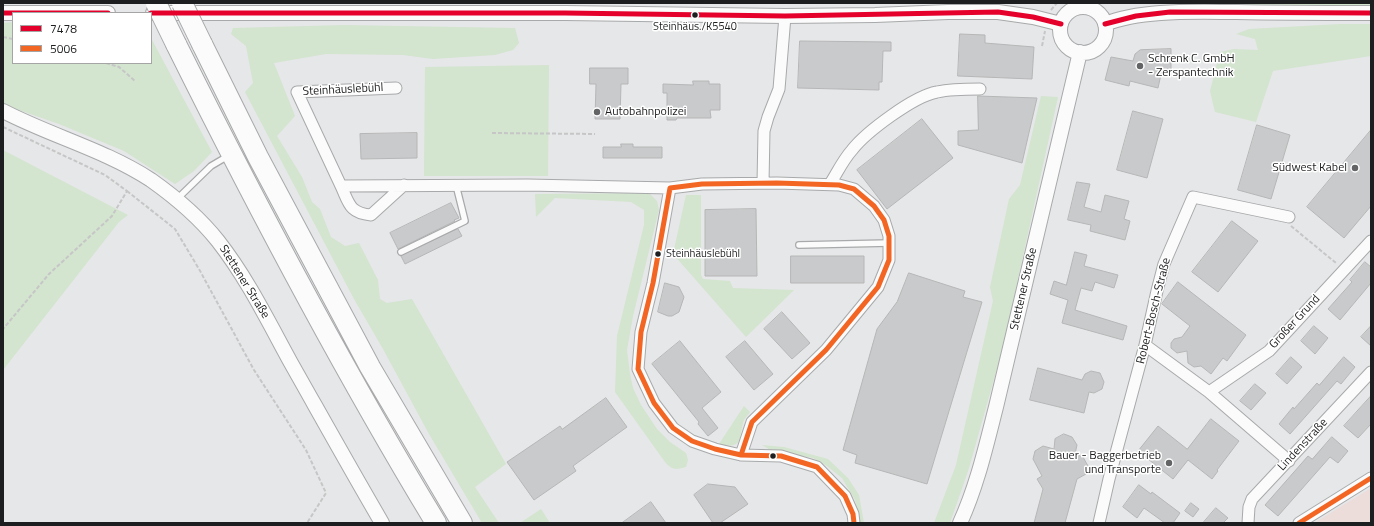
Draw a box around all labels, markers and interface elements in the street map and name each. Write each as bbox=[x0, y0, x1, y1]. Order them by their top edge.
marker: Steinhäus./K5540 bbox=[690, 10, 700, 20]
legend bbox=[12, 12, 152, 64]
text: 7478 bbox=[50, 19, 77, 38]
place label: Steinhäus./K5540 bbox=[653, 20, 737, 34]
text: 5006 bbox=[50, 39, 77, 58]
place label: Schrenk C. GmbH - Zerspantechnik bbox=[1148, 52, 1235, 80]
marker: Schrenk C. GmbH - Zerspantechnik bbox=[1135, 61, 1145, 71]
street label: Steinhäuslebühl bbox=[302, 81, 384, 99]
place label: Autobahnpolizei bbox=[605, 105, 686, 119]
marker: Autobahnpolizei bbox=[592, 107, 602, 117]
place label: Südwest Kabel bbox=[1272, 161, 1347, 175]
marker: Südwest Kabel bbox=[1350, 163, 1360, 173]
street label: Stettener Straße bbox=[216, 243, 272, 321]
street label: Stettener Straße bbox=[1008, 246, 1040, 332]
place label: Steinhäuslebühl bbox=[666, 247, 740, 261]
marker: Steinhäuslebühl bbox=[653, 249, 663, 259]
street label: Robert-Bosch-Straße bbox=[1134, 256, 1174, 366]
street label: Großer Grund bbox=[1266, 292, 1324, 352]
street label: Lindenstraße bbox=[1275, 416, 1331, 474]
place label: Bauer - Baggerbetrieb und Transporte bbox=[1049, 449, 1161, 477]
unlabelled marker bbox=[768, 451, 778, 461]
marker: Bauer - Baggerbetrieb und Transporte bbox=[1164, 458, 1174, 468]

